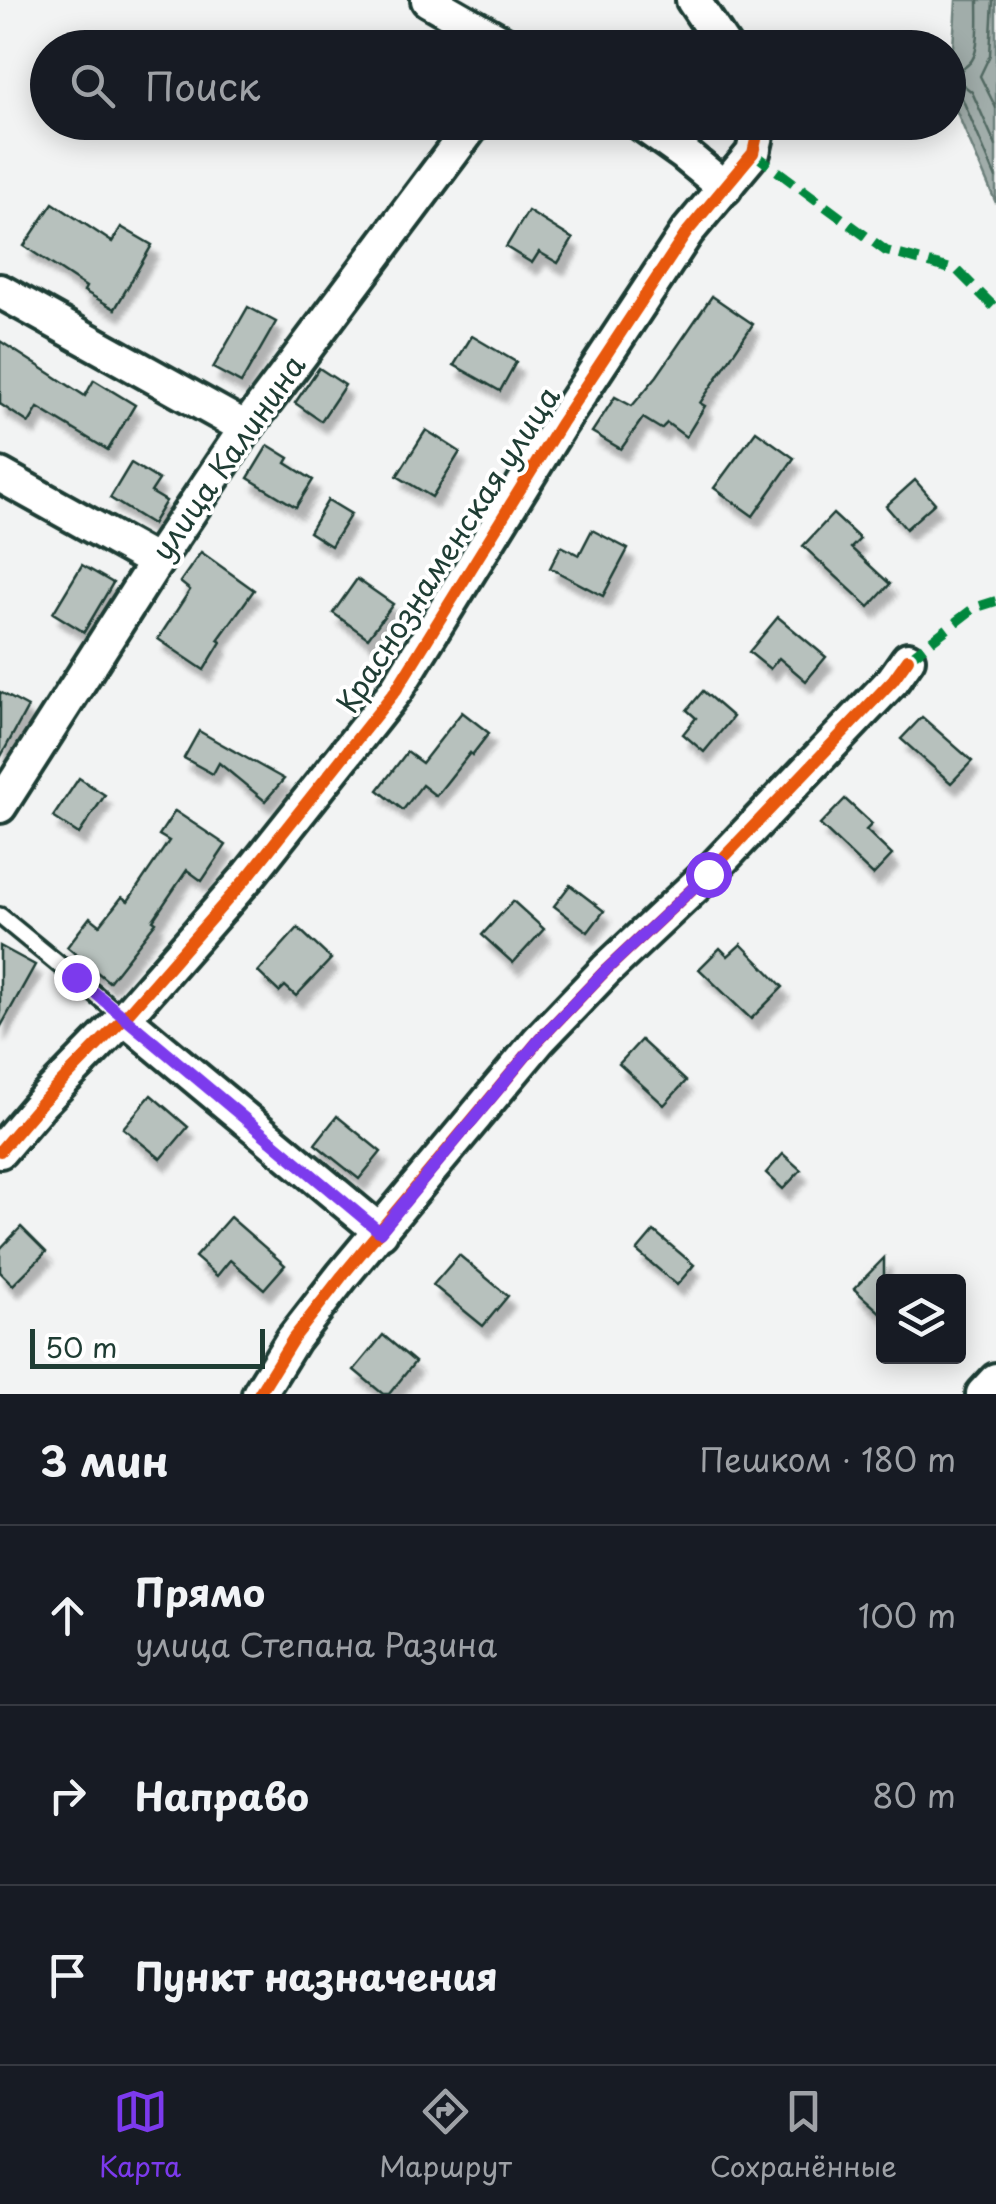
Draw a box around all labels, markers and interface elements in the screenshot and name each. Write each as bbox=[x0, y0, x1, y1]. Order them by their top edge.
search box bbox=[30, 30, 966, 140]
text: Поиск bbox=[145, 57, 260, 114]
icon: search bbox=[65, 58, 120, 113]
street label: улица Калинина bbox=[139, 344, 315, 569]
street label: Краснознаменская улица bbox=[324, 376, 570, 721]
route start bbox=[686, 852, 732, 898]
route end bbox=[54, 955, 100, 1001]
map controls bbox=[876, 1274, 966, 1364]
button: layers bbox=[876, 1274, 966, 1364]
scale bar bbox=[30, 1324, 265, 1368]
text: 50 m bbox=[45, 1325, 118, 1368]
text: 3 мин bbox=[40, 1428, 169, 1491]
text: Пешком · 180 m bbox=[700, 1435, 956, 1483]
text: Прямо bbox=[135, 1563, 265, 1620]
icon: ahead bbox=[40, 1588, 95, 1643]
text: 100 m bbox=[858, 1591, 956, 1639]
text: улица Степана Разина bbox=[135, 1620, 497, 1668]
text: Направо bbox=[135, 1767, 309, 1824]
icon: right bbox=[40, 1768, 95, 1823]
text: 80 m bbox=[872, 1771, 956, 1819]
text: Пункт назначения bbox=[135, 1947, 498, 2004]
icon: arrive bbox=[40, 1948, 95, 2003]
tab: Карта bbox=[99, 2084, 181, 2187]
tab: Маршрут bbox=[379, 2084, 512, 2187]
tab: Сохранённые bbox=[710, 2084, 897, 2187]

